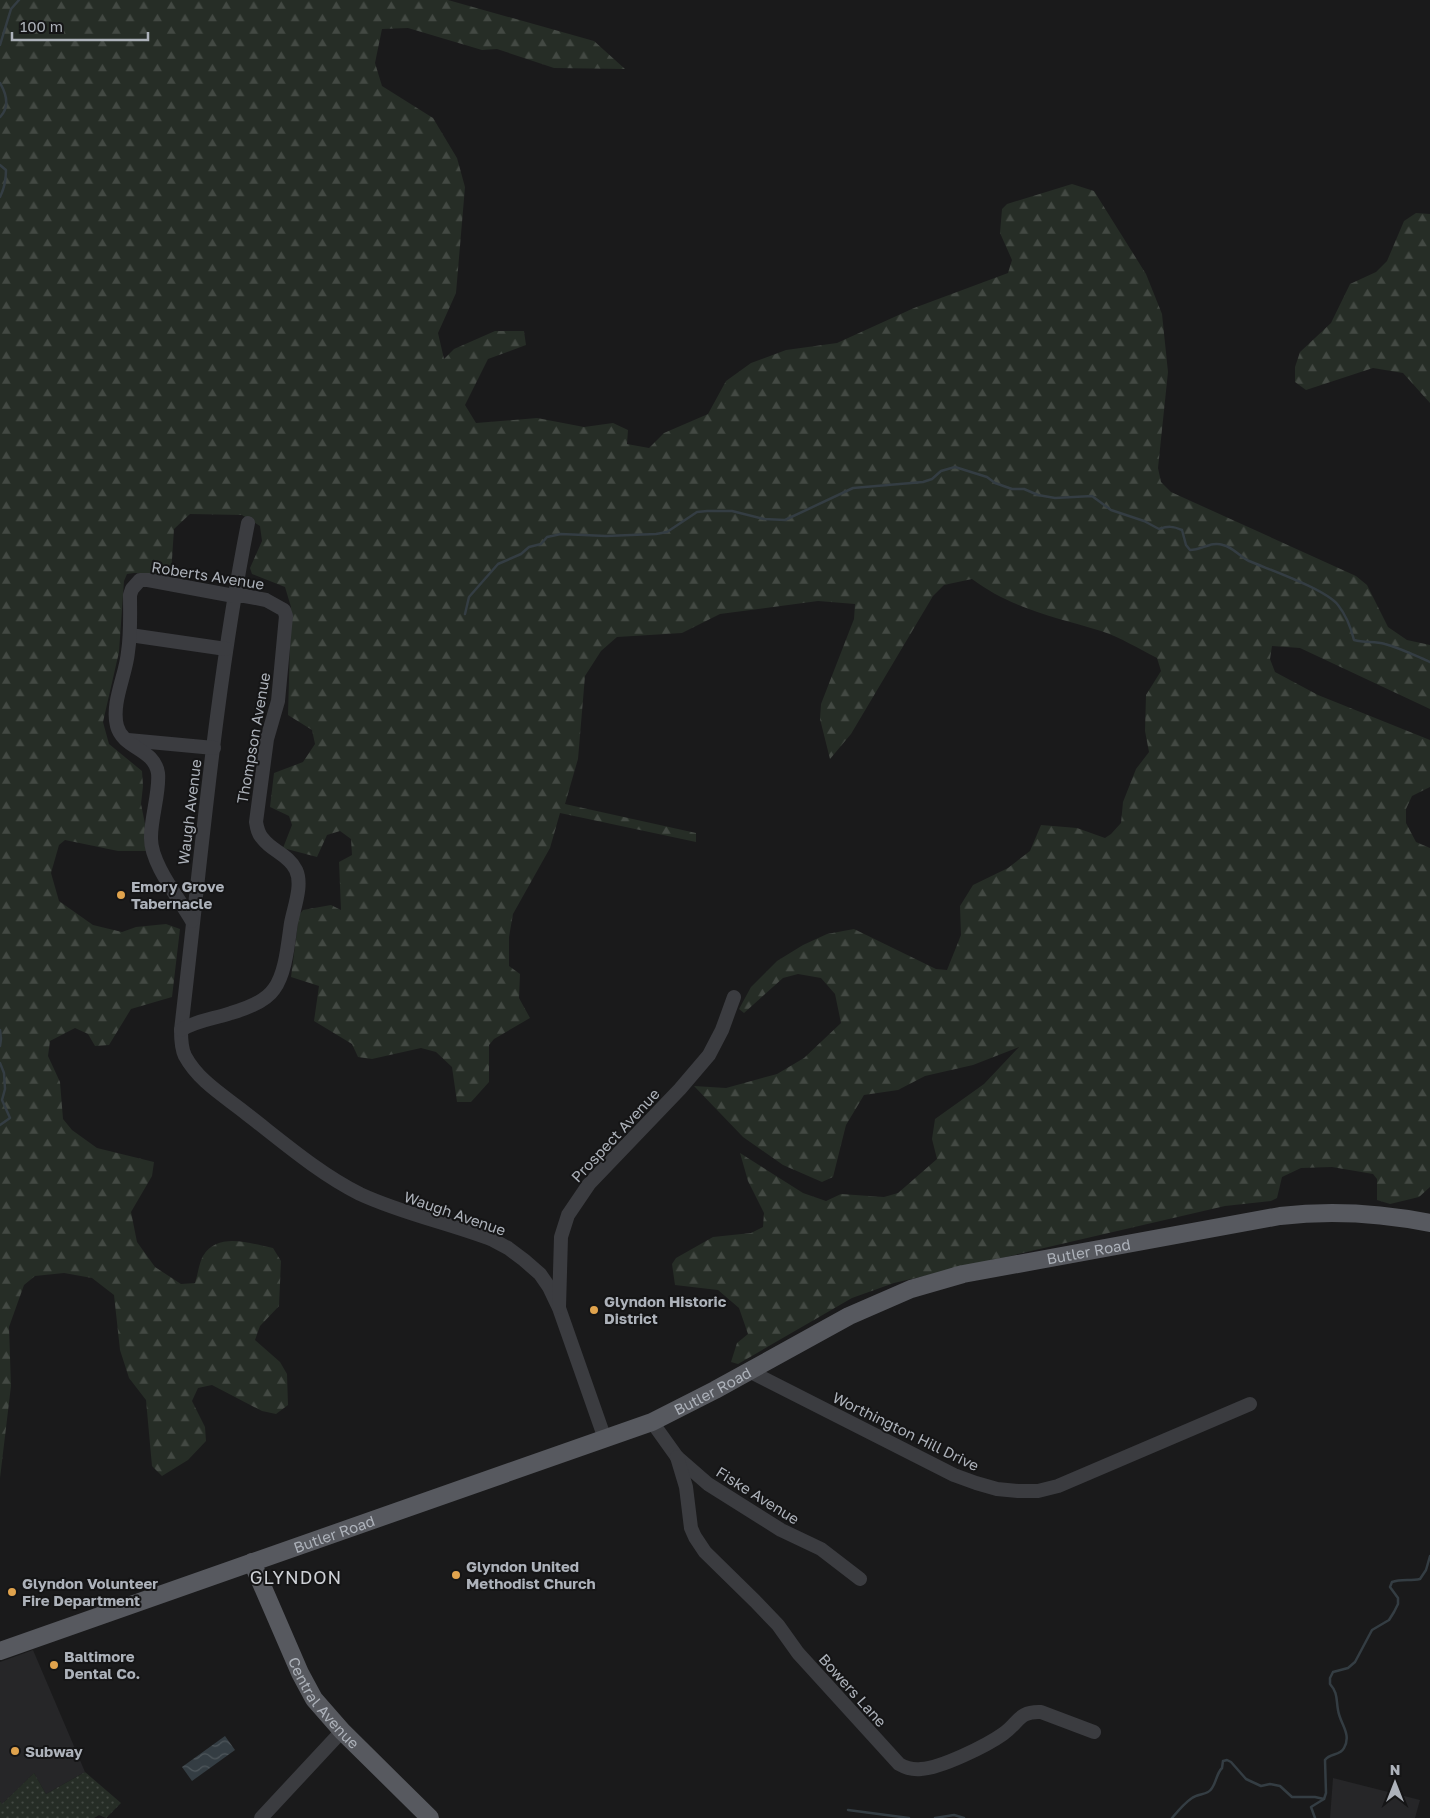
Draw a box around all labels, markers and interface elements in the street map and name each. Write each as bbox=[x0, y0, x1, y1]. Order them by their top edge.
scale bar bbox=[12, 10, 149, 42]
text: 100 m bbox=[20, 17, 63, 35]
street label: Roberts Avenue bbox=[150, 557, 266, 593]
street label: Thompson Avenue bbox=[233, 671, 273, 805]
street label: Waugh Avenue bbox=[174, 758, 204, 866]
place label: Emory Grove Tabernacle bbox=[131, 877, 225, 912]
marker: Emory Grove Tabernacle bbox=[115, 889, 127, 901]
street label: Prospect Avenue bbox=[567, 1084, 663, 1185]
street label: Waugh Avenue bbox=[402, 1187, 509, 1239]
street label: Butler Road bbox=[1045, 1235, 1132, 1268]
place label: Glyndon Historic District bbox=[604, 1292, 727, 1327]
marker: Glyndon Historic District bbox=[588, 1304, 600, 1316]
street label: Butler Road bbox=[671, 1363, 754, 1418]
street label: Worthington Hill Drive bbox=[830, 1388, 982, 1474]
street label: Fiske Avenue bbox=[713, 1462, 803, 1528]
street label: Butler Road bbox=[291, 1511, 377, 1556]
place label: Glyndon United Methodist Church bbox=[466, 1557, 596, 1592]
district label: GLYNDON bbox=[250, 1566, 342, 1588]
marker: Glyndon United Methodist Church bbox=[450, 1569, 462, 1581]
place label: Glyndon Volunteer Fire Department bbox=[22, 1574, 158, 1609]
marker: Glyndon Volunteer Fire Department bbox=[6, 1586, 18, 1598]
place label: Baltimore Dental Co. bbox=[64, 1647, 140, 1682]
street label: Bowers Lane bbox=[815, 1650, 891, 1731]
street label: Central Avenue bbox=[285, 1654, 363, 1752]
marker: Baltimore Dental Co. bbox=[48, 1659, 60, 1671]
place label: Subway bbox=[25, 1742, 83, 1760]
marker: Subway bbox=[9, 1745, 21, 1757]
north arrow bbox=[1370, 1758, 1420, 1808]
text: N bbox=[1390, 1761, 1400, 1778]

